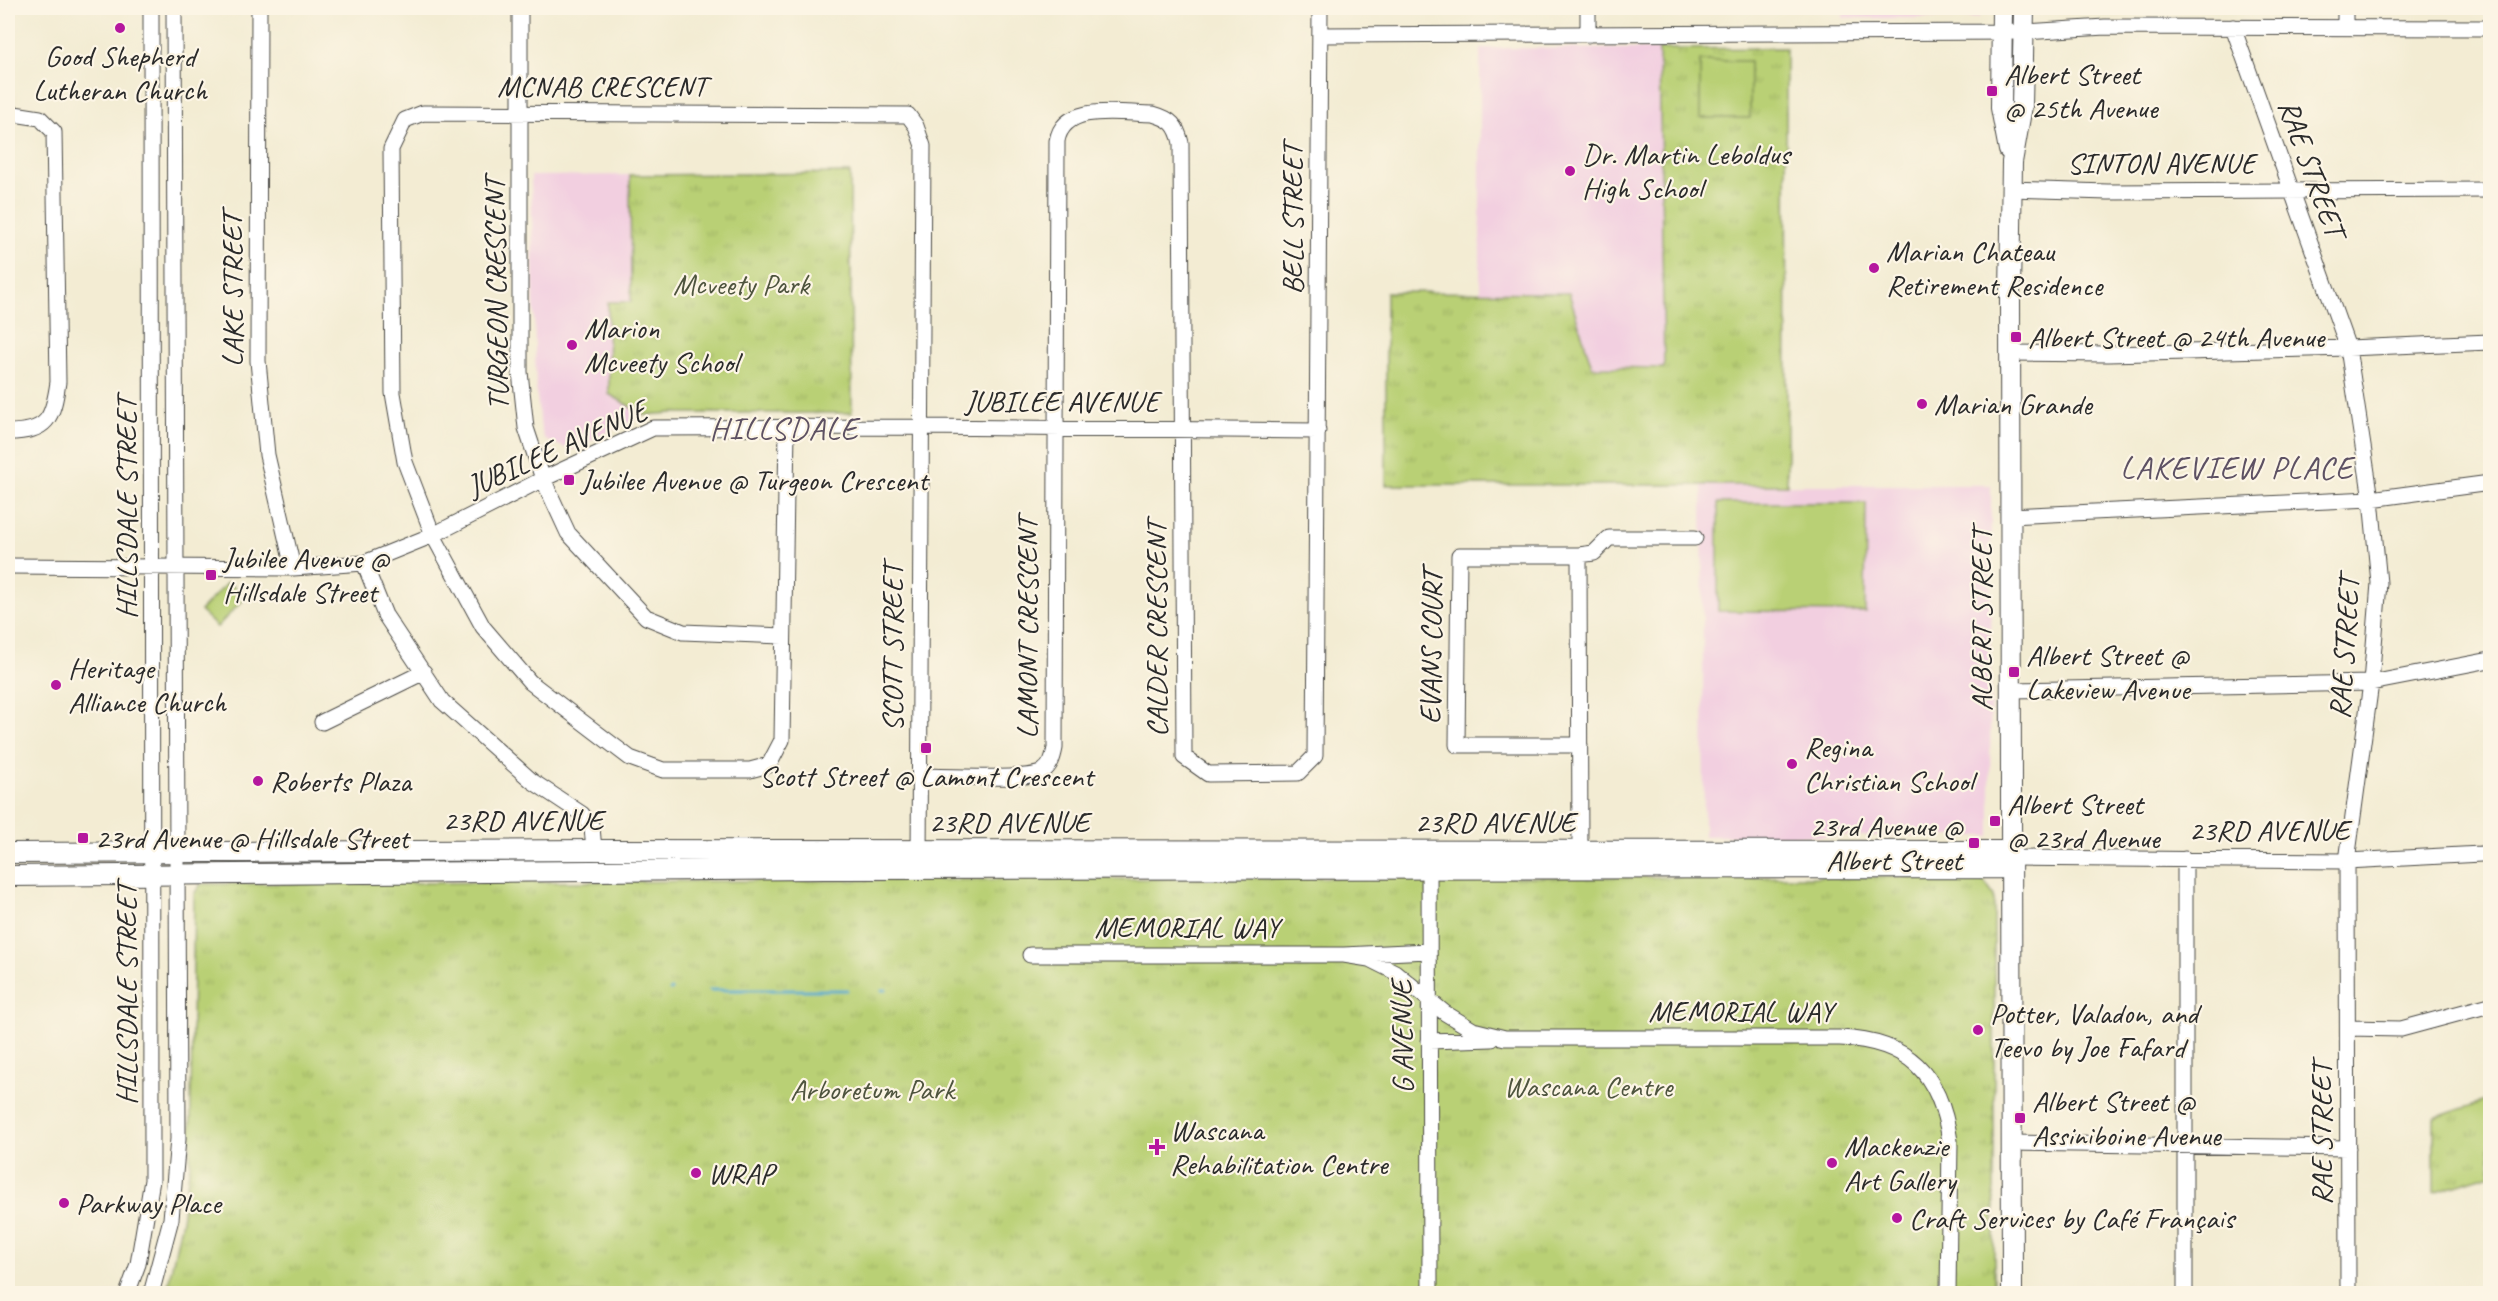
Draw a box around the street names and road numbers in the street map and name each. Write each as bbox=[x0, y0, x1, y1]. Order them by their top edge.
street label: MCNAB CRESCENT bbox=[497, 67, 713, 105]
street label: RAE STREET bbox=[2270, 95, 2357, 248]
street label: BELL STREET bbox=[1273, 137, 1311, 295]
street label: SINTON AVENUE bbox=[2067, 144, 2259, 182]
street label: TURGEON CRESCENT bbox=[475, 171, 517, 411]
street label: LAKE STREET bbox=[213, 206, 251, 367]
street label: JUBILEE AVENUE bbox=[963, 382, 1162, 420]
street label: JUBILEE AVENUE bbox=[459, 390, 657, 506]
street label: HILLSDALE STREET bbox=[107, 391, 145, 619]
street label: LAMONT CRESCENT bbox=[1008, 511, 1046, 739]
street label: CALDER CRESCENT bbox=[1137, 515, 1175, 737]
street label: ALBERT STREET bbox=[1962, 522, 2000, 711]
street label: SCOTT STREET bbox=[873, 557, 911, 732]
street label: EVANS COURT bbox=[1411, 562, 1451, 724]
street label: RAE STREET bbox=[2320, 569, 2368, 720]
street label: 23RD AVENUE bbox=[443, 801, 607, 839]
street label: 23RD AVENUE bbox=[929, 803, 1093, 841]
street label: 23RD AVENUE bbox=[1415, 803, 1579, 841]
street label: 23RD AVENUE bbox=[2189, 811, 2353, 849]
street label: HILLSDALE STREET bbox=[107, 877, 145, 1105]
street label: MEMORIAL WAY bbox=[1094, 908, 1283, 946]
street label: G AVENUE bbox=[1382, 976, 1422, 1094]
street label: MEMORIAL WAY bbox=[1648, 992, 1837, 1030]
street label: RAE STREET bbox=[2302, 1056, 2340, 1205]

